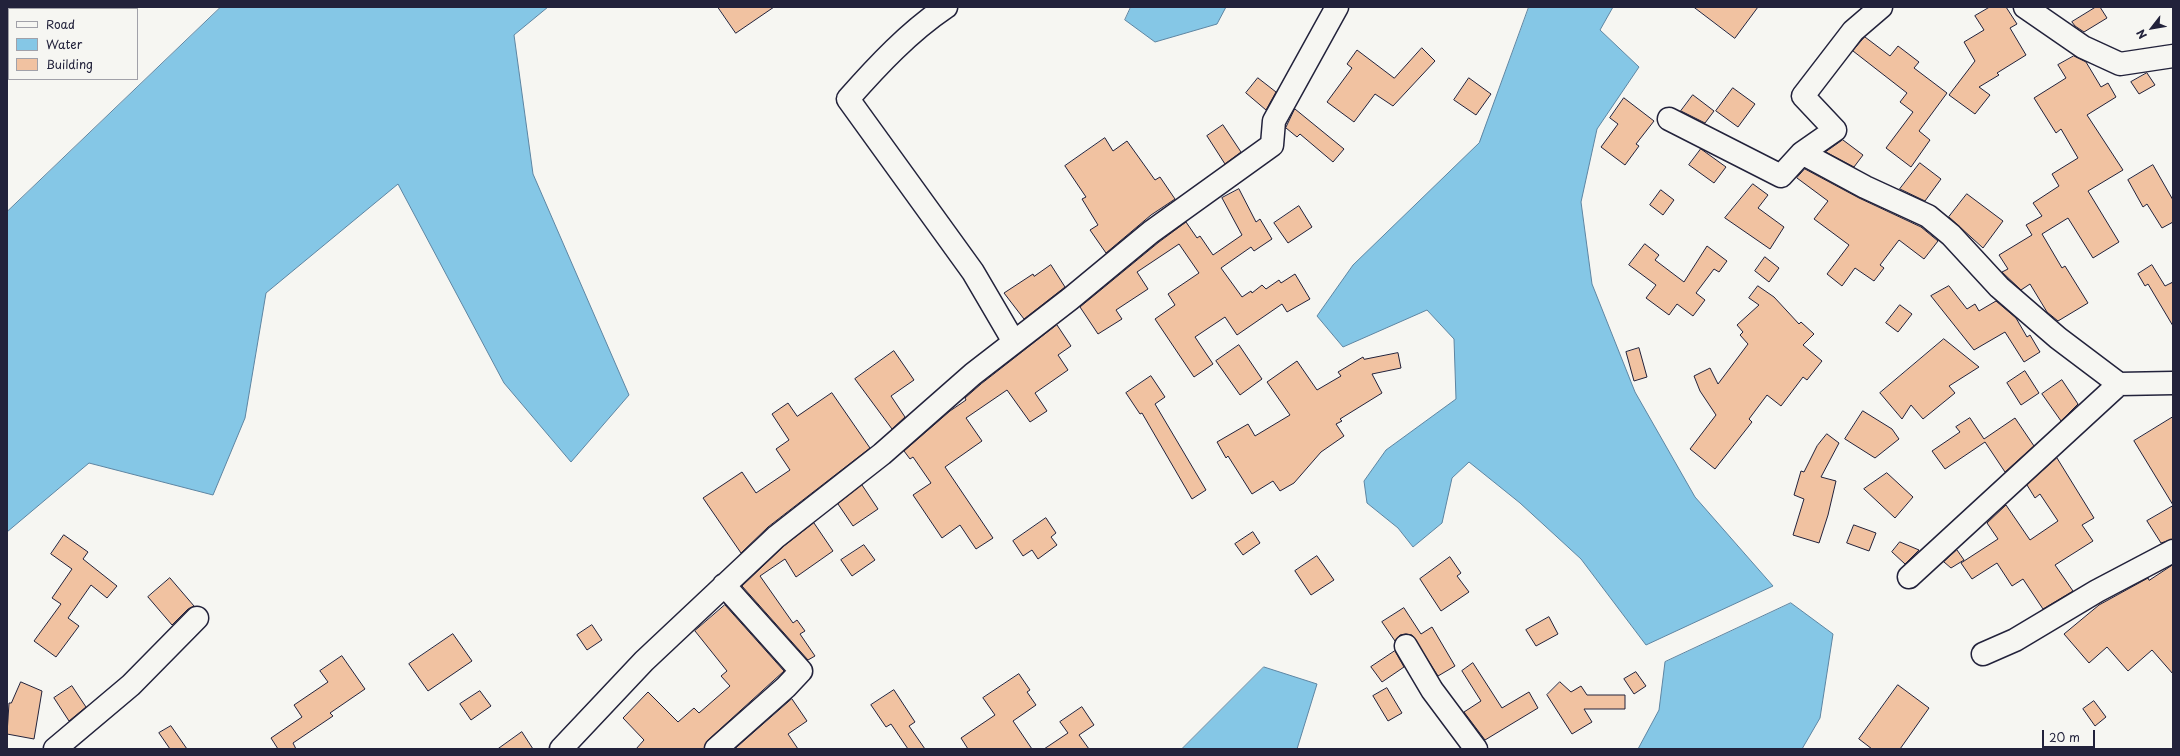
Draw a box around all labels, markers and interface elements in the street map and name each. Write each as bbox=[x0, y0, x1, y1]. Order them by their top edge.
legend bbox=[8, 8, 138, 80]
north arrow bbox=[2132, 8, 2172, 48]
text: Road bbox=[46, 15, 75, 33]
text: N bbox=[2132, 26, 2151, 43]
text: Water bbox=[46, 35, 82, 53]
text: Building bbox=[46, 55, 93, 73]
scale bar bbox=[2044, 722, 2097, 748]
text: 20 m bbox=[2049, 728, 2080, 746]

